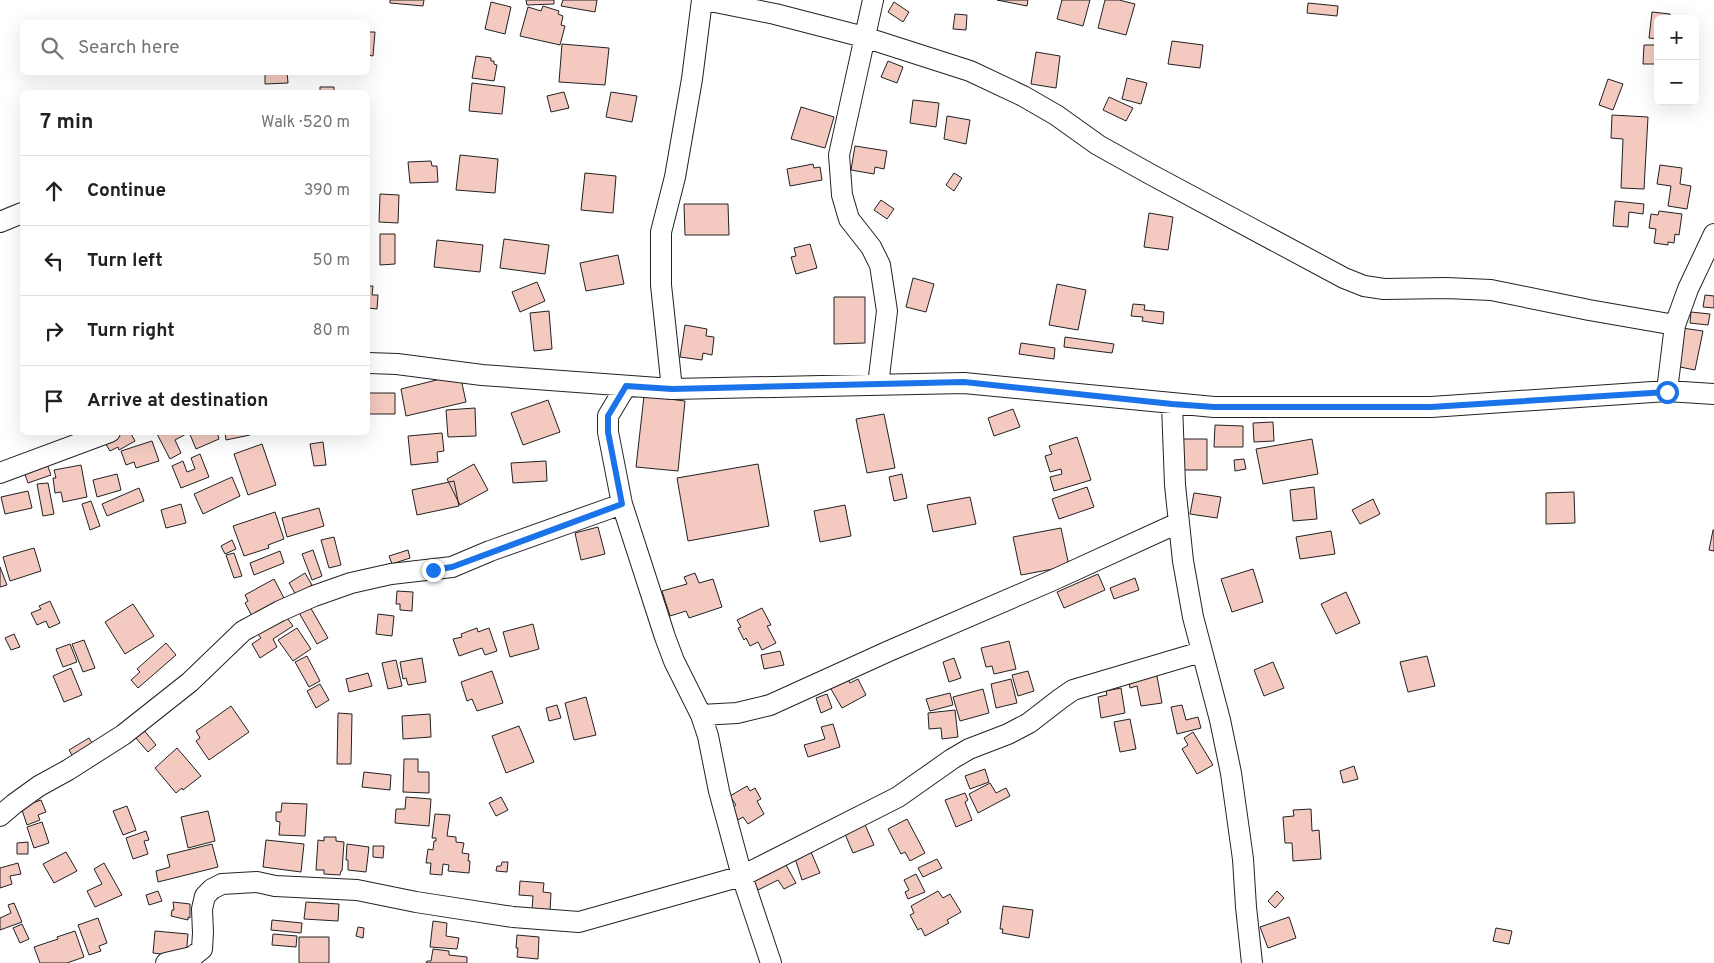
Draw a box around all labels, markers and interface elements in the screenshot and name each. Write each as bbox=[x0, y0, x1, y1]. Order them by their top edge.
map controls bbox=[1654, 15, 1699, 105]
button: + bbox=[1654, 15, 1699, 60]
search box bbox=[20, 20, 370, 75]
icon: search bbox=[38, 34, 66, 62]
text: Search here bbox=[78, 36, 180, 60]
button: − bbox=[1654, 60, 1699, 105]
text: 7 min bbox=[40, 109, 93, 136]
text: Walk · 520 m bbox=[261, 113, 350, 133]
icon: ahead bbox=[40, 177, 68, 205]
text: Continue bbox=[87, 179, 166, 203]
text: 390 m bbox=[304, 181, 350, 201]
icon: left bbox=[40, 247, 68, 275]
text: Turn left bbox=[87, 249, 163, 273]
text: 50 m bbox=[313, 251, 350, 271]
icon: right bbox=[40, 317, 68, 345]
text: Turn right bbox=[87, 319, 175, 343]
text: 80 m bbox=[313, 321, 350, 341]
route start bbox=[1656, 381, 1679, 404]
icon: arrive bbox=[40, 387, 68, 415]
text: Arrive at destination bbox=[87, 389, 268, 413]
route end bbox=[422, 559, 445, 582]

